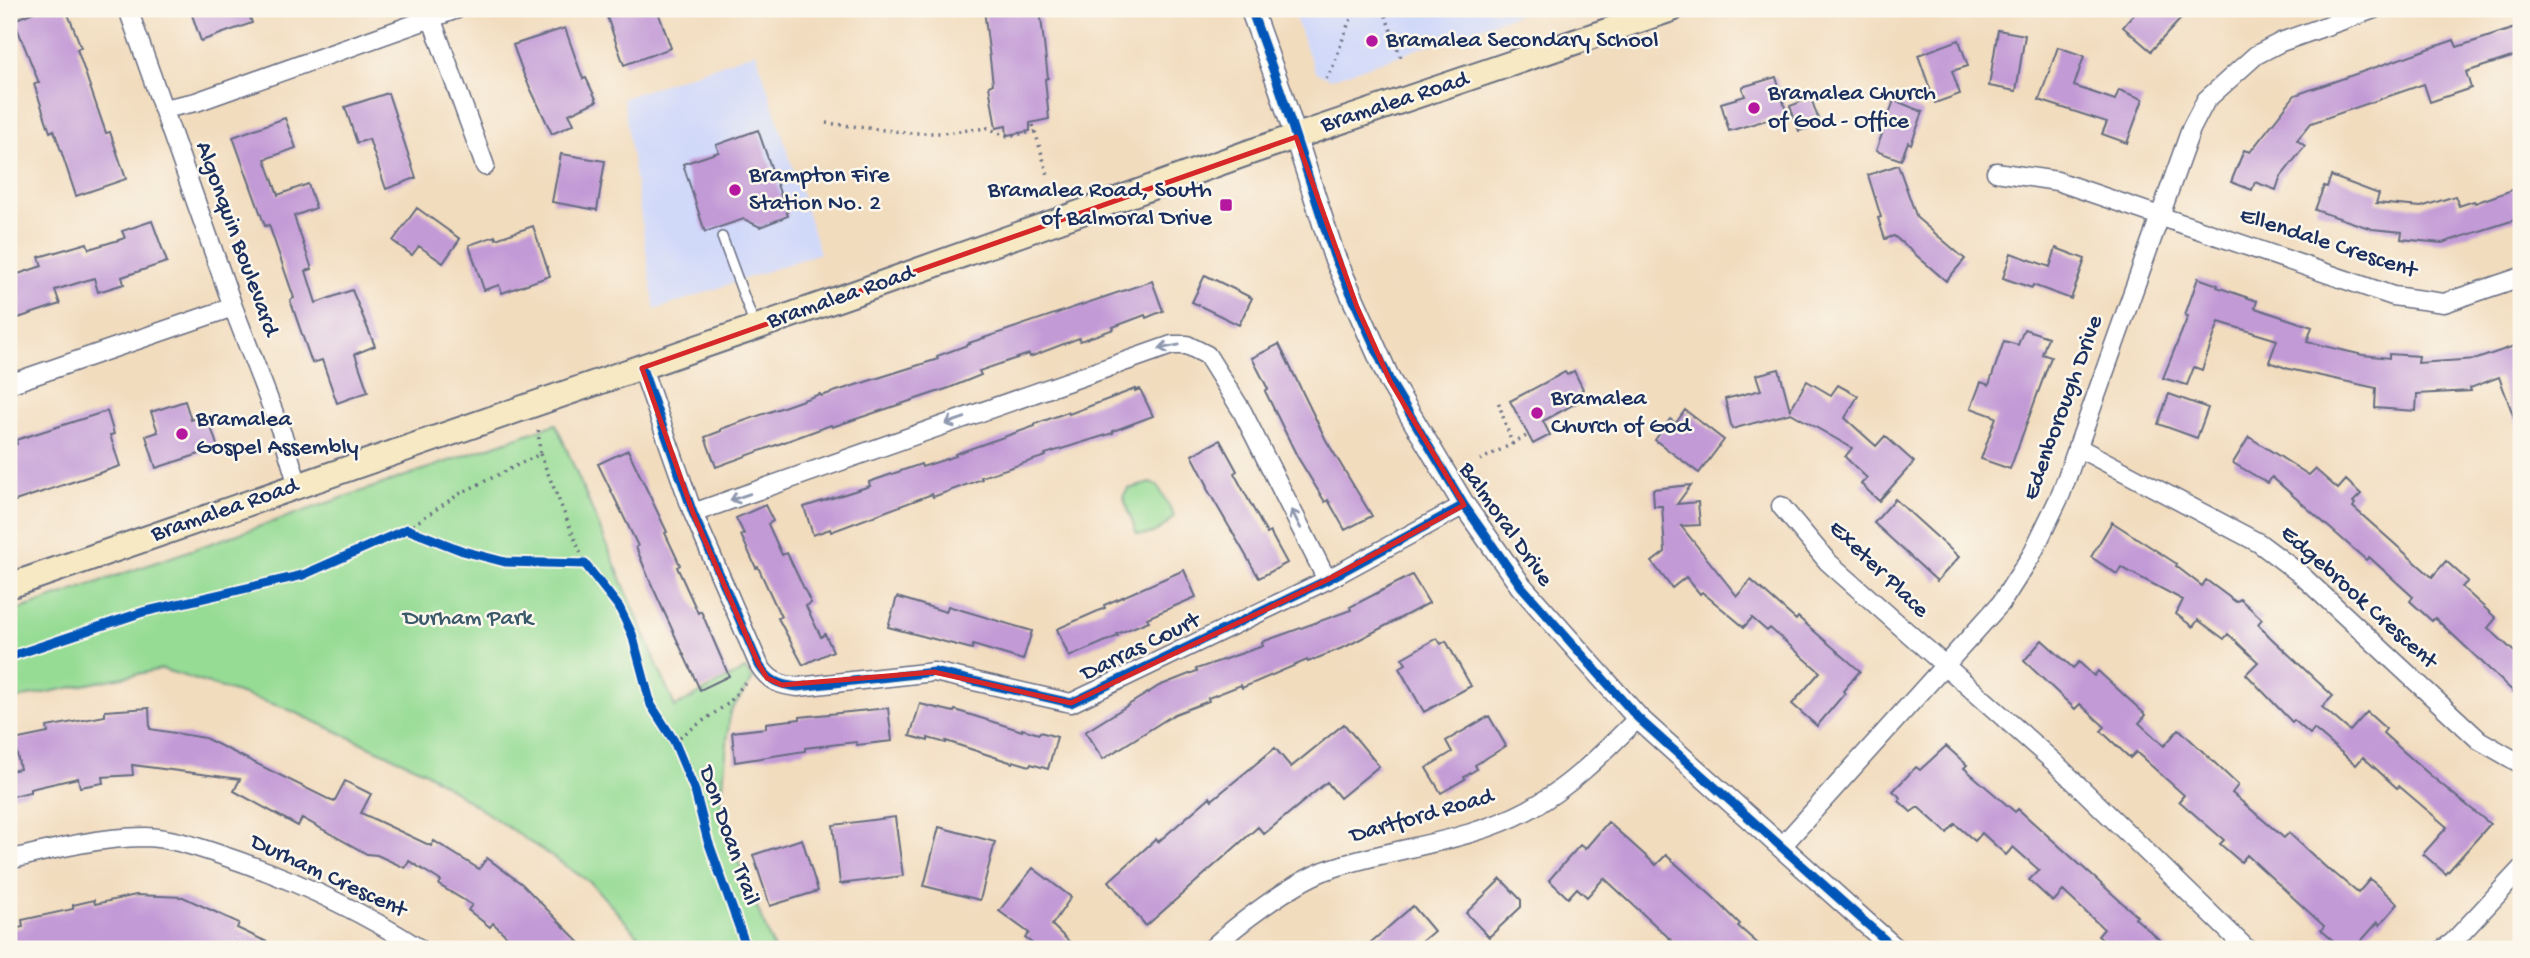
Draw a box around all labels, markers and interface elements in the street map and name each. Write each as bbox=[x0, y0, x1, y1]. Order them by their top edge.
place label: Bramalea Secondary School bbox=[1385, 27, 1658, 56]
marker: Bramalea Secondary School bbox=[1364, 33, 1380, 49]
street label: Bramalea Road bbox=[1317, 65, 1474, 141]
place label: Bramalea Church of God - Office bbox=[1767, 80, 1936, 137]
marker: Bramalea Church of God - Office bbox=[1746, 100, 1762, 116]
street label: Algonquin Boulevard bbox=[187, 138, 285, 342]
place label: Brampton Fire Station No. 2 bbox=[748, 162, 890, 219]
place label: Bramalea Road, South of Balmoral Drive bbox=[987, 177, 1213, 234]
marker: Brampton Fire Station No. 2 bbox=[727, 182, 743, 198]
marker: Bramalea Road, South of Balmoral Drive bbox=[1218, 197, 1234, 213]
street label: Ellendale Crescent bbox=[2236, 202, 2422, 287]
street label: Bramalea Road bbox=[763, 259, 920, 337]
street label: Edenborough Drive bbox=[2017, 311, 2111, 504]
one-way arrow bbox=[1159, 342, 1181, 355]
place label: Bramalea Church of God bbox=[1550, 385, 1692, 442]
marker: Bramalea Church of God bbox=[1529, 405, 1545, 421]
place label: Bramalea Gospel Assembly bbox=[195, 406, 359, 463]
one-way arrow bbox=[944, 416, 966, 428]
marker: Bramalea Gospel Assembly bbox=[174, 426, 190, 442]
street label: Balmoral Drive bbox=[1451, 456, 1559, 593]
street label: Bramalea Road bbox=[147, 472, 304, 550]
one-way arrow bbox=[729, 491, 751, 504]
one-way arrow bbox=[1289, 509, 1303, 530]
street label: Exeter Place bbox=[1822, 515, 1935, 626]
street label: Edgebrook Crescent bbox=[2273, 520, 2444, 678]
park label: Durham Park bbox=[401, 605, 535, 634]
street label: Darras Court bbox=[1075, 606, 1207, 690]
street label: Don Doan Trail bbox=[690, 761, 765, 909]
street label: Dartford Road bbox=[1345, 782, 1499, 852]
street label: Durham Crescent bbox=[244, 827, 413, 927]

